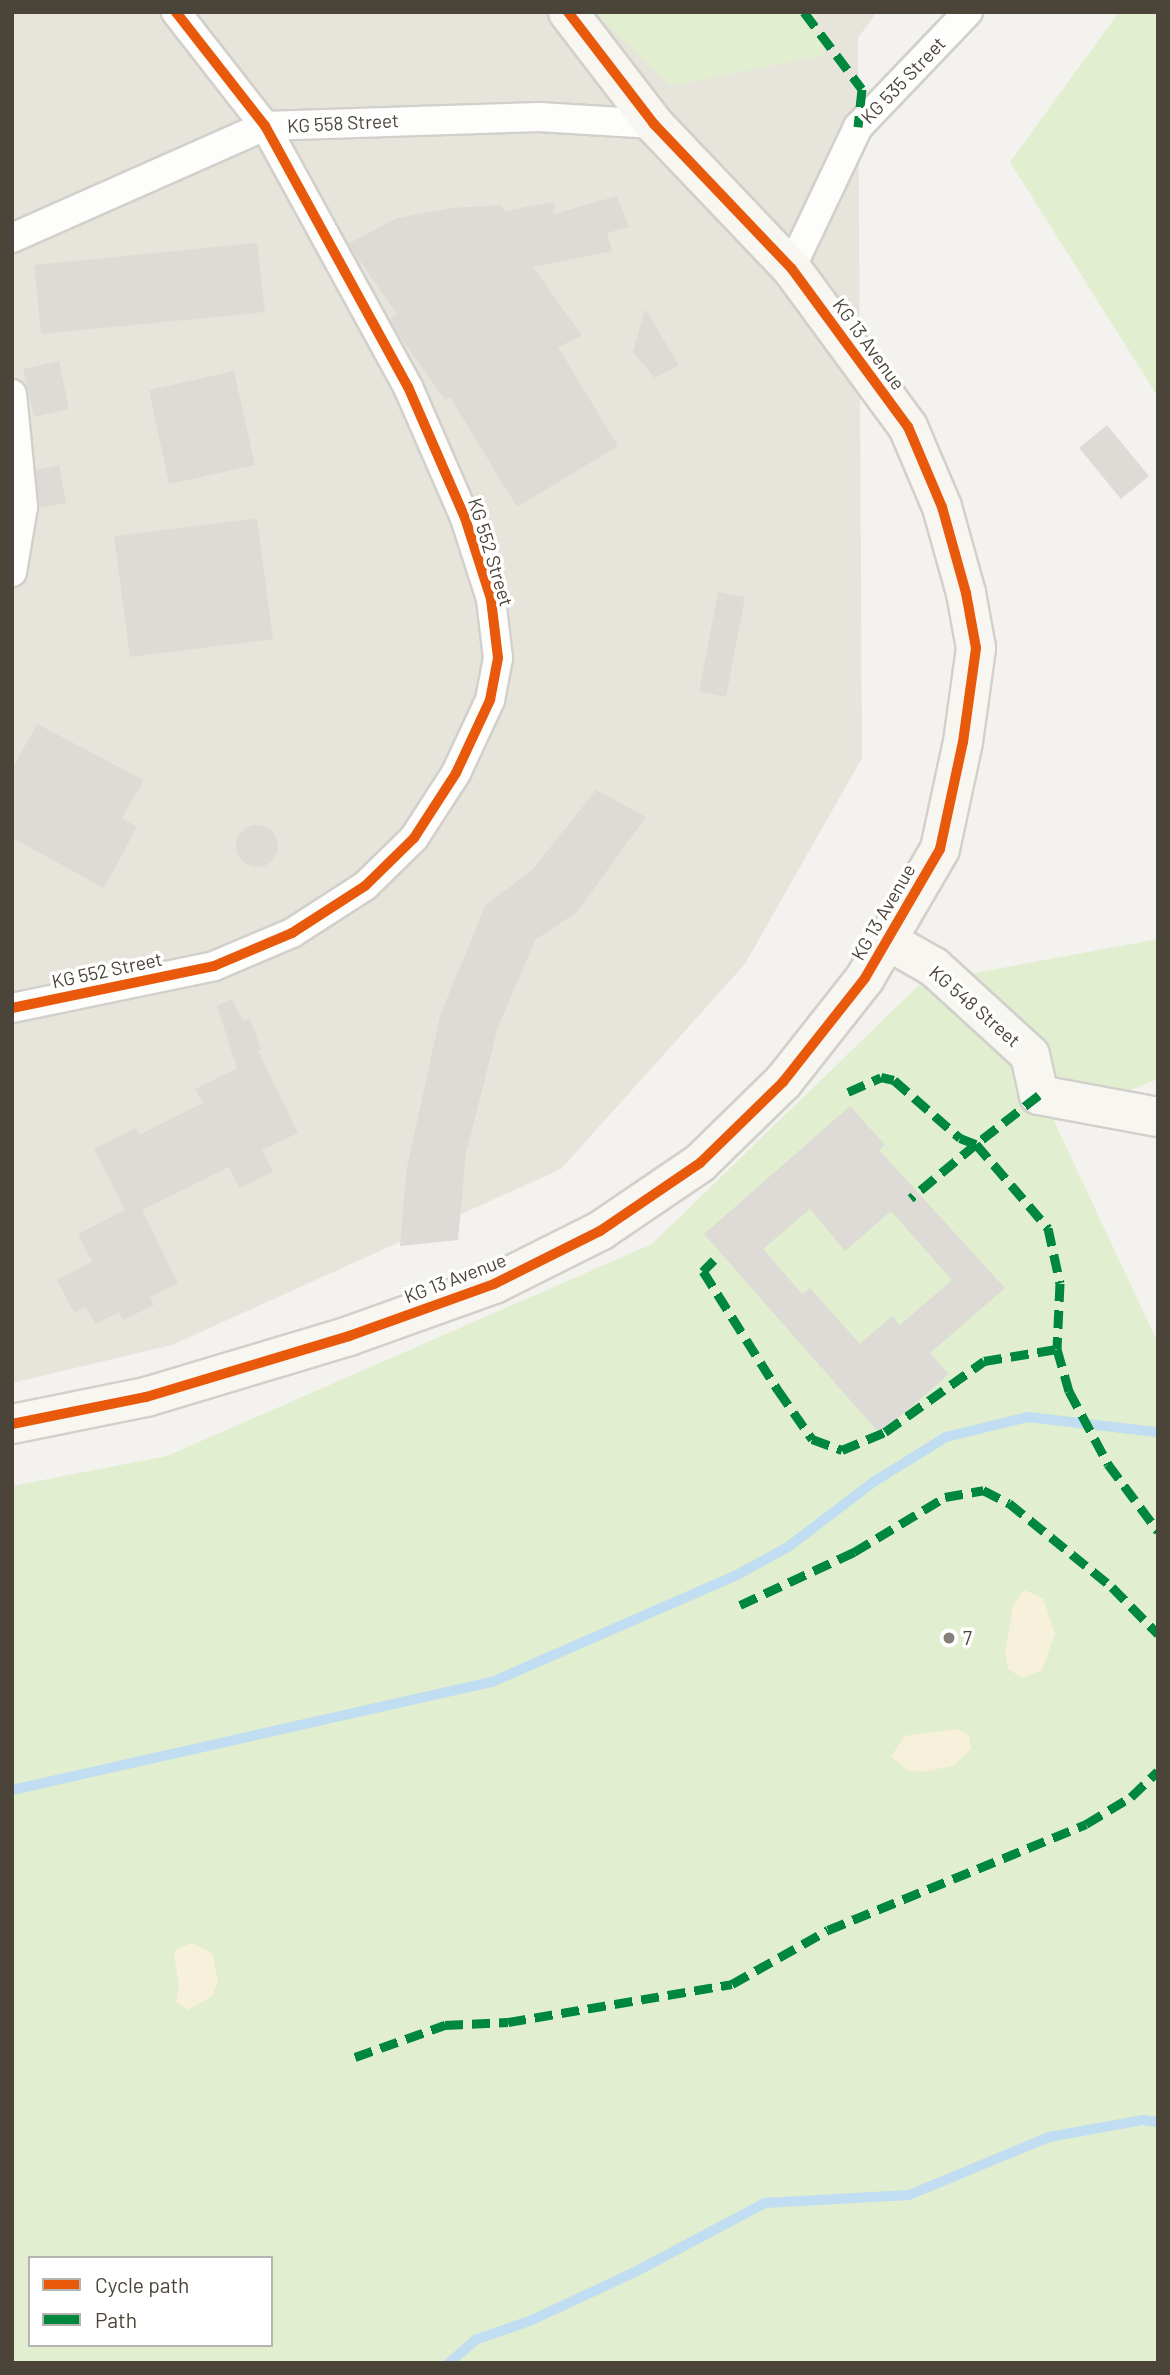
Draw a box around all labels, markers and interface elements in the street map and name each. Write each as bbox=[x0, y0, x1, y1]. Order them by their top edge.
street label: KG 535 Street bbox=[856, 32, 950, 128]
street label: KG 558 Street bbox=[287, 109, 399, 137]
street label: KG 13 Avenue bbox=[828, 294, 910, 394]
street label: KG 552 Street bbox=[464, 495, 518, 609]
street label: KG 13 Avenue bbox=[846, 860, 920, 964]
street label: KG 552 Street bbox=[50, 947, 164, 993]
street label: KG 548 Street bbox=[925, 960, 1025, 1052]
street label: KG 13 Avenue bbox=[401, 1248, 509, 1308]
place label: 7 bbox=[963, 1627, 972, 1649]
marker: 7 bbox=[941, 1630, 957, 1646]
legend bbox=[28, 2256, 273, 2347]
text: Cycle path bbox=[95, 2272, 189, 2297]
text: Path bbox=[95, 2307, 137, 2332]

